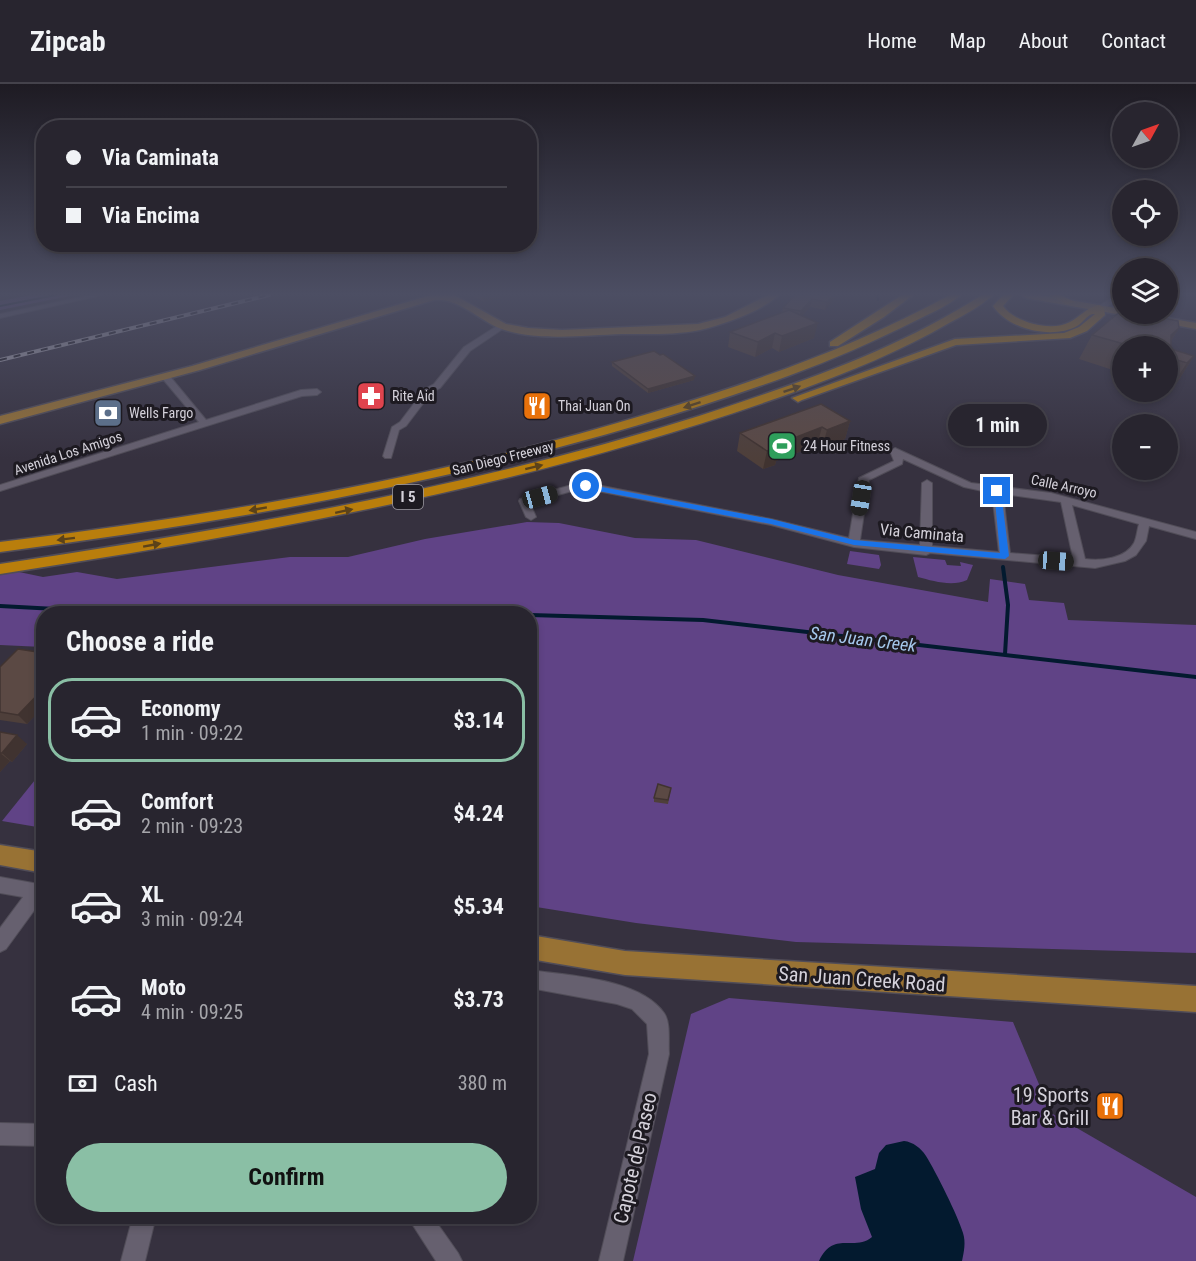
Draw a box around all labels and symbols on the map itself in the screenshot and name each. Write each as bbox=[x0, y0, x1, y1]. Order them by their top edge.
north arrow bbox=[1112, 102, 1178, 168]
pharmacy icon: Rite Aid bbox=[355, 380, 387, 412]
one-way arrow bbox=[783, 384, 801, 393]
place label: Rite Aid bbox=[392, 388, 435, 404]
restaurant icon: Thai Juan On bbox=[521, 390, 553, 422]
bank icon: Wells Fargo bbox=[92, 397, 124, 429]
place label: Thai Juan On bbox=[558, 398, 631, 414]
one-way arrow bbox=[683, 400, 701, 410]
callout: 1 min bbox=[948, 404, 1046, 446]
place label: Wells Fargo bbox=[129, 405, 193, 421]
street label: Avenida Los Amigos bbox=[12, 428, 124, 478]
sports icon: 24 Hour Fitness bbox=[766, 430, 798, 462]
street label: San Diego Freeway bbox=[450, 438, 556, 478]
place label: 24 Hour Fitness bbox=[803, 438, 890, 454]
one-way arrow bbox=[525, 462, 543, 471]
street label: Calle Arroyo bbox=[1030, 471, 1098, 501]
route start bbox=[572, 472, 599, 499]
route end bbox=[983, 477, 1010, 504]
car bbox=[849, 479, 873, 517]
car bbox=[520, 484, 560, 510]
road number: I 5 bbox=[393, 485, 423, 509]
one-way arrow bbox=[249, 505, 268, 514]
one-way arrow bbox=[335, 505, 353, 515]
street label: Via Caminata bbox=[879, 520, 965, 546]
one-way arrow bbox=[56, 535, 75, 544]
one-way arrow bbox=[143, 540, 162, 549]
car bbox=[1037, 551, 1075, 571]
water label: San Juan Creek bbox=[809, 622, 919, 656]
street label: San Juan Creek Road bbox=[778, 961, 946, 997]
place label: 19 Sports Bar & Grill bbox=[1011, 1083, 1089, 1130]
street label: Capote de Paseo bbox=[608, 1090, 662, 1226]
restaurant icon: 19 Sports Bar & Grill bbox=[1094, 1090, 1126, 1122]

